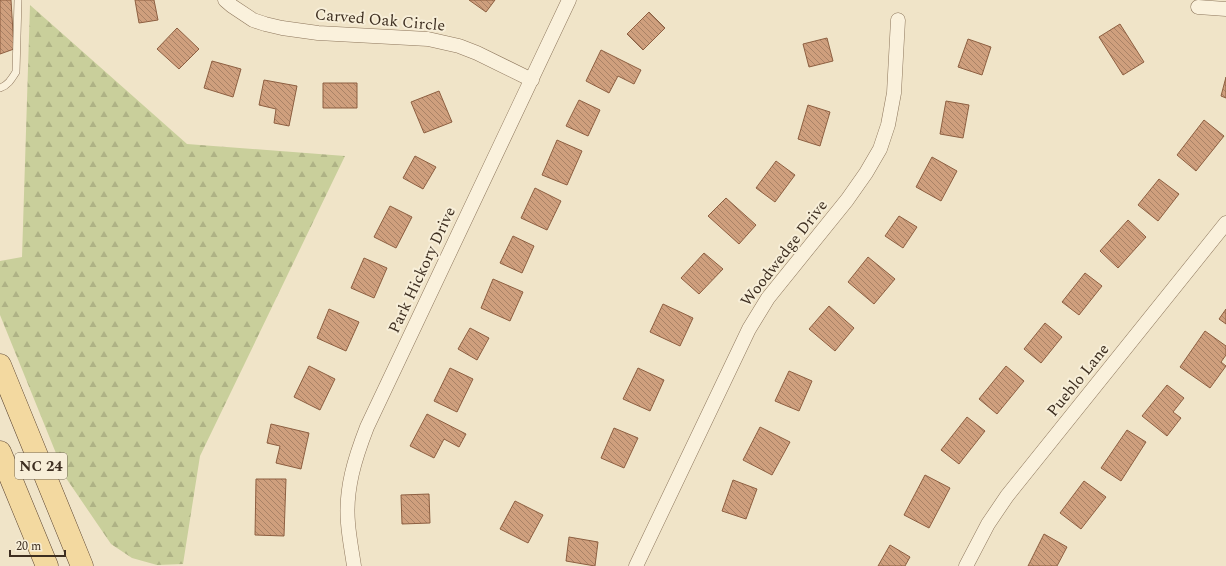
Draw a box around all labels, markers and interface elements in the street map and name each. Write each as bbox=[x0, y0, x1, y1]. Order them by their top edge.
street label: Carved Oak Circle bbox=[314, 2, 446, 38]
street label: Woodwedge Drive bbox=[735, 194, 833, 312]
street label: Park Hickory Drive bbox=[382, 203, 462, 337]
street label: Pueblo Lane bbox=[1041, 338, 1115, 422]
road number: NC 24 bbox=[15, 453, 67, 479]
scale bar bbox=[10, 532, 65, 558]
text: 20 m bbox=[16, 537, 41, 556]

